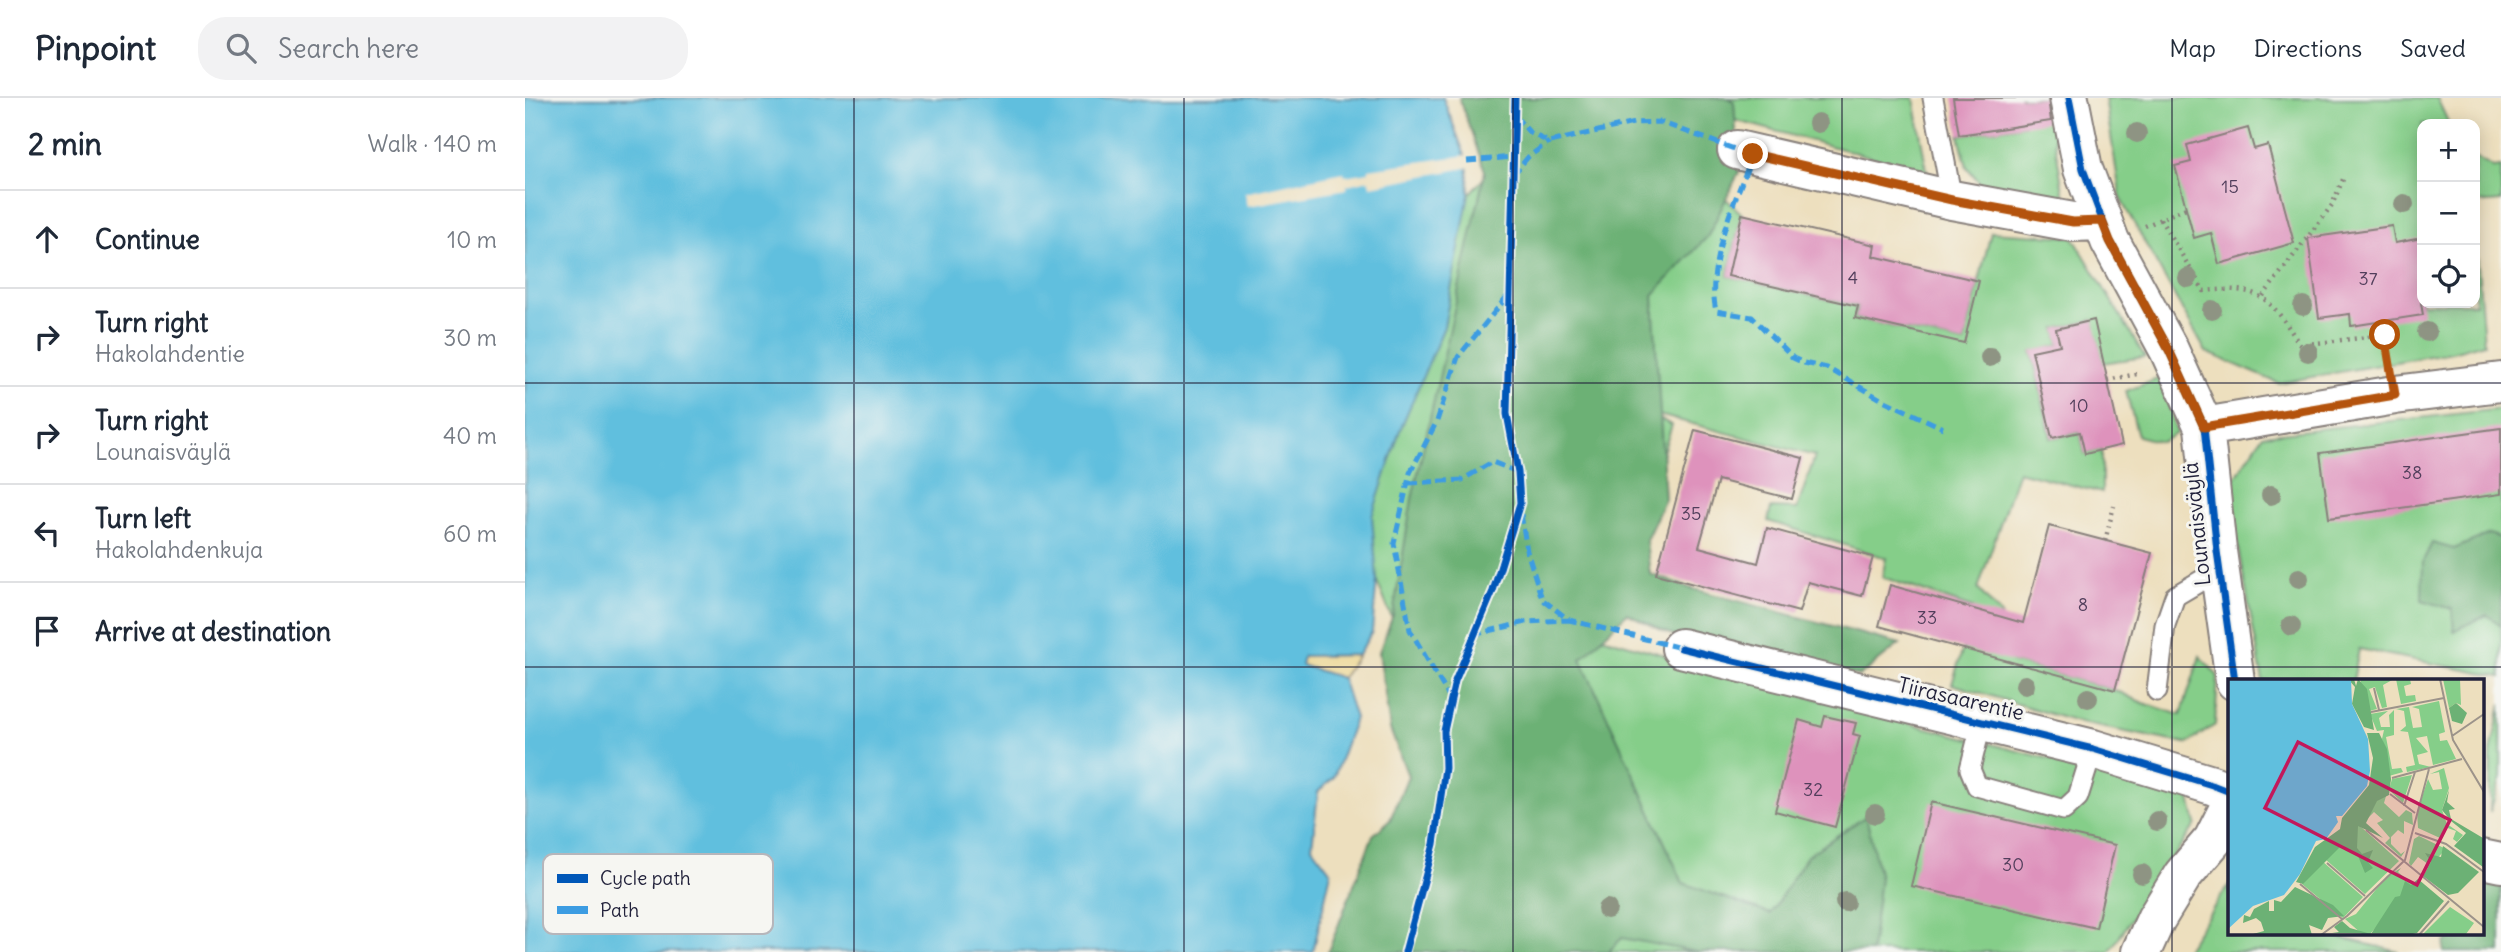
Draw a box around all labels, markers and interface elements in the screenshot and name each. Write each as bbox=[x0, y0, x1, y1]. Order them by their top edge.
search box bbox=[198, 17, 688, 80]
text: Pinpoint bbox=[35, 27, 156, 69]
icon: search bbox=[222, 29, 260, 67]
text: Search here bbox=[278, 32, 419, 65]
text: Map bbox=[2169, 33, 2216, 63]
text: Directions bbox=[2254, 33, 2362, 63]
text: Saved bbox=[2400, 33, 2466, 63]
map controls bbox=[2417, 119, 2480, 308]
button: + bbox=[2417, 119, 2480, 182]
text: 2 min bbox=[28, 125, 102, 163]
text: Walk · 140 m bbox=[368, 129, 497, 158]
route end bbox=[1737, 138, 1768, 169]
house number: 15 bbox=[2221, 175, 2239, 198]
button: − bbox=[2417, 182, 2480, 245]
icon: ahead bbox=[28, 220, 66, 258]
text: Continue bbox=[95, 223, 200, 256]
text: 10 m bbox=[447, 225, 497, 254]
button: locate bbox=[2417, 245, 2480, 308]
house number: 4 bbox=[1848, 266, 1858, 289]
house number: 37 bbox=[2358, 267, 2378, 290]
text: Turn right bbox=[95, 306, 208, 339]
icon: right bbox=[28, 318, 66, 356]
route start bbox=[2369, 319, 2400, 350]
text: 30 m bbox=[443, 323, 497, 352]
text: Hakolahdentie bbox=[95, 339, 245, 368]
house number: 10 bbox=[2070, 394, 2089, 417]
text: Turn right bbox=[95, 404, 208, 437]
icon: right bbox=[28, 416, 66, 454]
text: 40 m bbox=[443, 421, 497, 450]
text: Lounaisväylä bbox=[95, 437, 231, 466]
street label: Lounaisväylä bbox=[2177, 461, 2216, 587]
house number: 38 bbox=[2402, 461, 2422, 484]
text: Turn left bbox=[95, 502, 191, 535]
house number: 35 bbox=[1681, 502, 1701, 525]
icon: left bbox=[28, 514, 66, 552]
text: 60 m bbox=[443, 519, 497, 548]
text: Hakolahdenkuja bbox=[95, 535, 263, 564]
house number: 8 bbox=[2078, 593, 2088, 616]
house number: 33 bbox=[1917, 606, 1937, 629]
icon: arrive bbox=[28, 612, 66, 650]
text: Arrive at destination bbox=[95, 615, 331, 648]
street label: Tiirasaarentie bbox=[1895, 671, 2027, 726]
inset map bbox=[2228, 679, 2483, 934]
house number: 32 bbox=[1803, 778, 1823, 801]
house number: 30 bbox=[2002, 853, 2024, 876]
legend bbox=[543, 854, 773, 934]
text: Cycle path bbox=[600, 866, 691, 890]
text: Path bbox=[600, 898, 639, 922]

